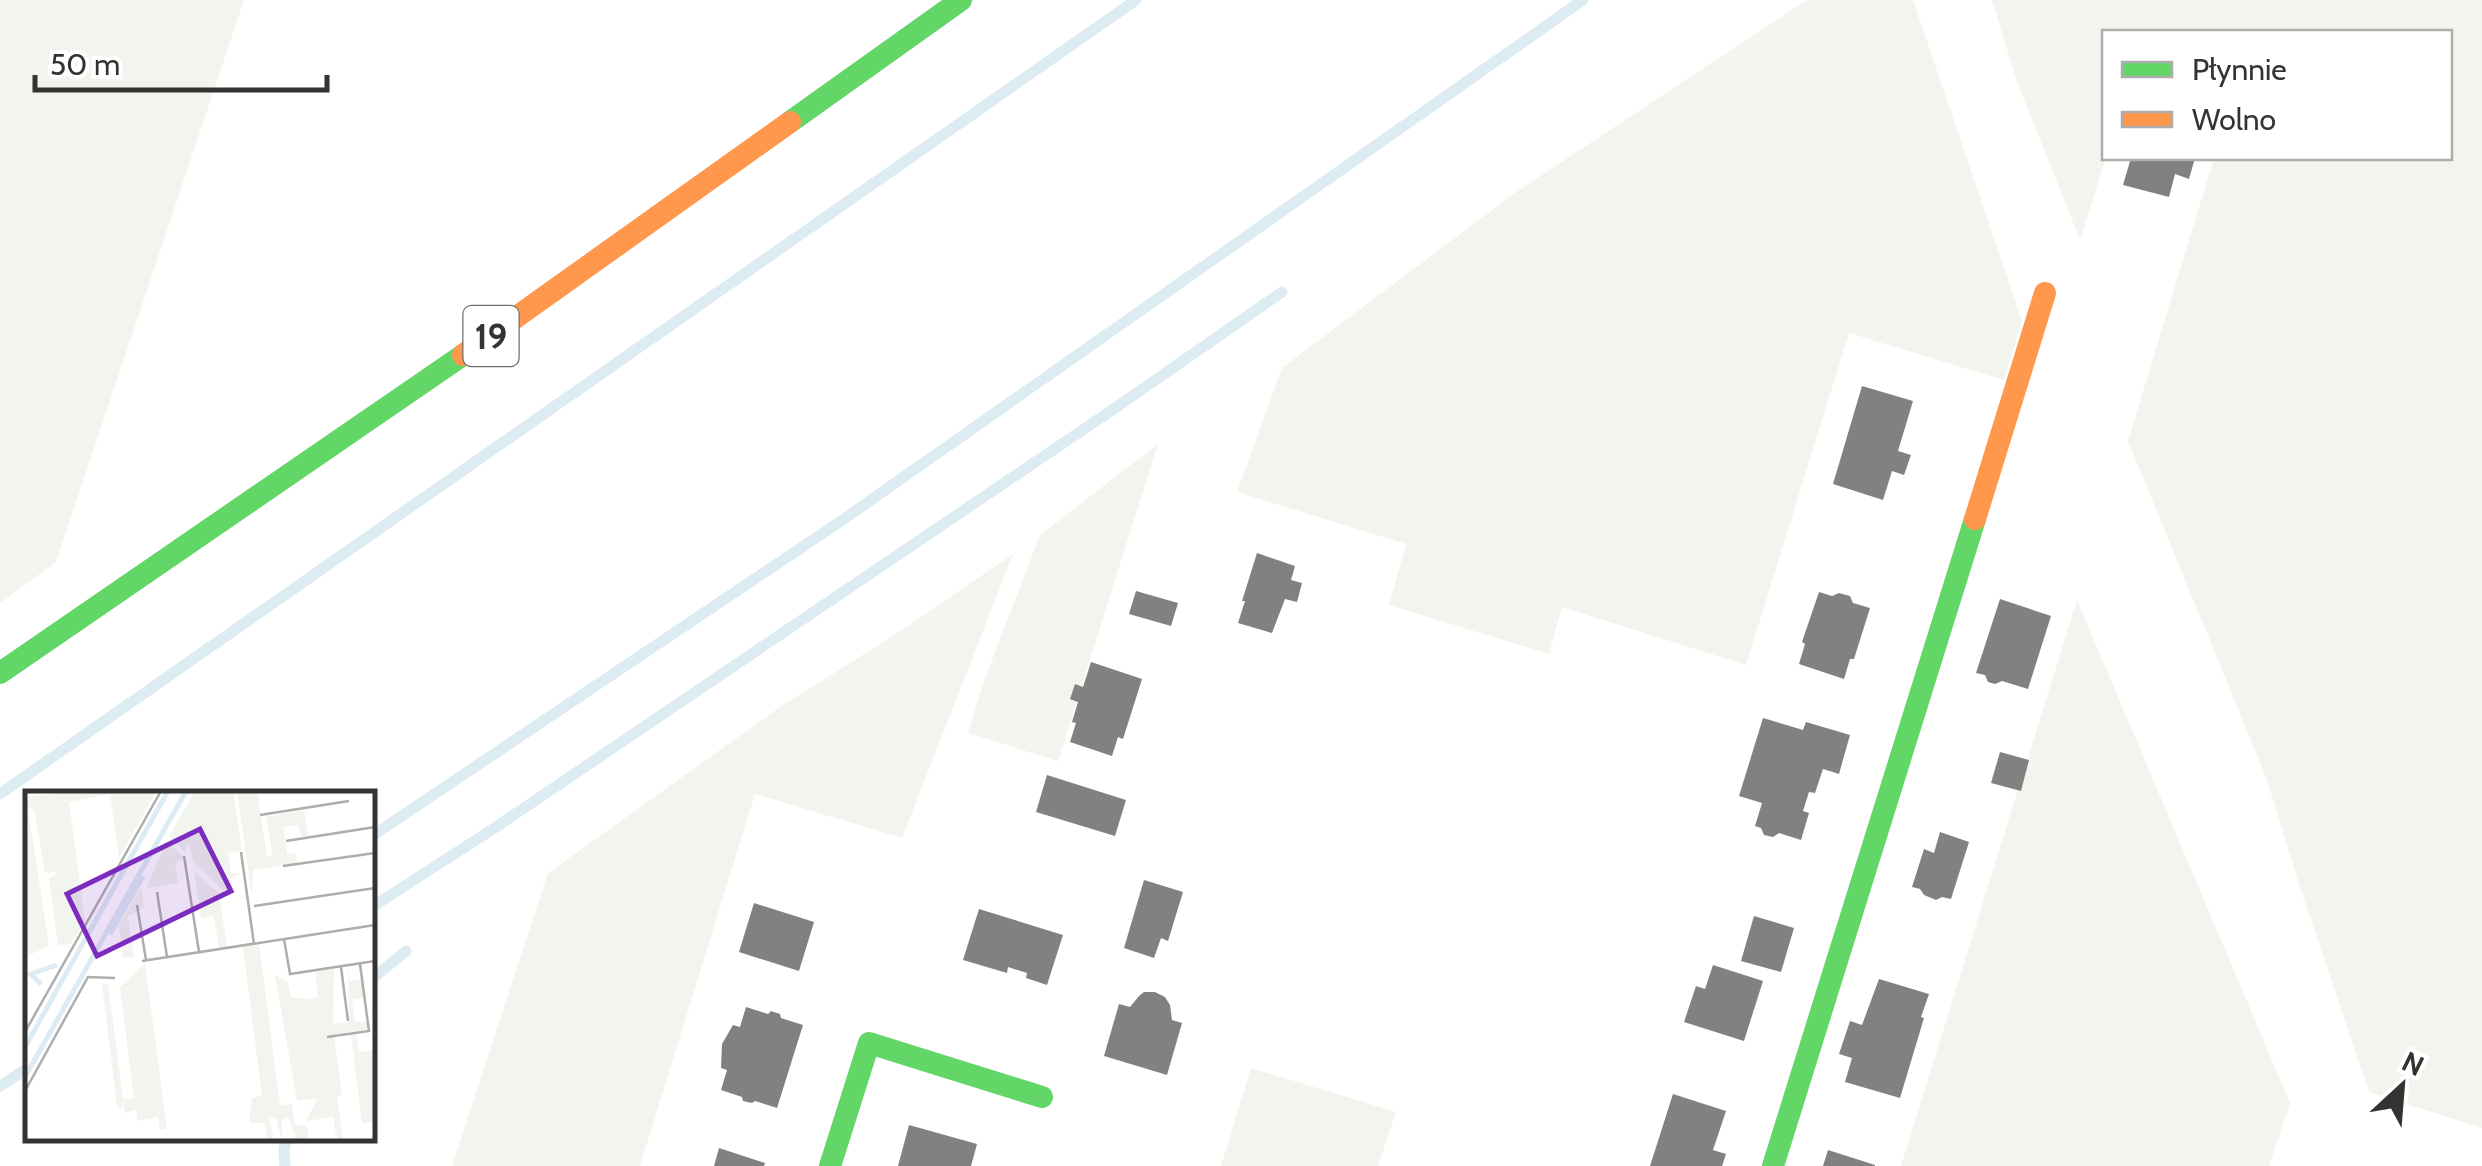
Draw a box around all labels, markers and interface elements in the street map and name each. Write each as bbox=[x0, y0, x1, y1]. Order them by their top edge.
scale bar bbox=[35, 30, 328, 92]
legend bbox=[2102, 30, 2452, 160]
text: 50 m bbox=[50, 46, 120, 83]
text: Płynnie bbox=[2192, 51, 2287, 88]
text: Wolno bbox=[2192, 101, 2276, 138]
road number: 19 bbox=[464, 306, 518, 366]
inset map bbox=[25, 791, 375, 1141]
north arrow bbox=[2352, 1036, 2452, 1136]
text: N bbox=[2397, 1044, 2429, 1083]

